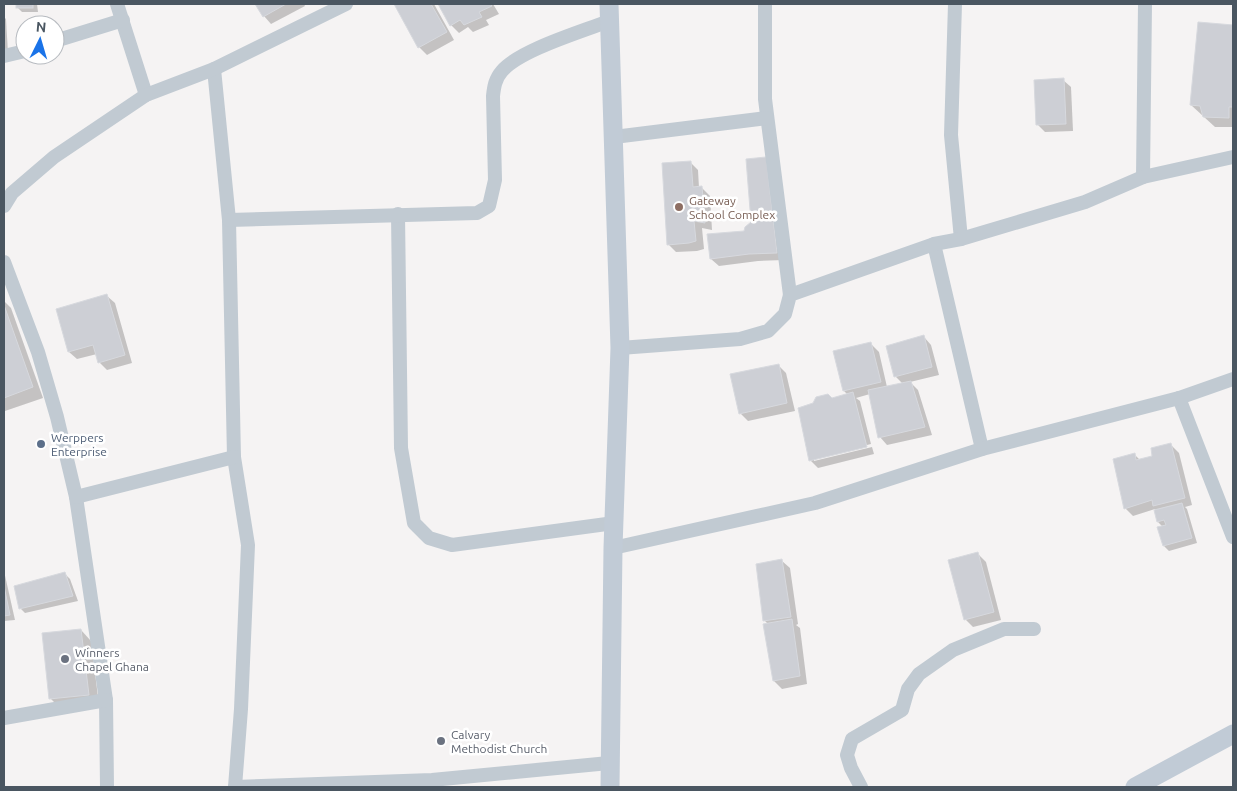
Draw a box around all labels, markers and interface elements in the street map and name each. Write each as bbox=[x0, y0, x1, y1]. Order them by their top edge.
north arrow bbox=[15, 15, 65, 65]
text: N bbox=[35, 19, 47, 35]
place label: Gateway School Complex bbox=[689, 194, 775, 221]
marker: Gateway School Complex bbox=[673, 201, 685, 213]
place label: Werppers Enterprise bbox=[51, 431, 107, 458]
marker: Werppers Enterprise bbox=[35, 438, 47, 450]
place label: Winners Chapel Ghana bbox=[75, 646, 149, 673]
marker: Winners Chapel Ghana bbox=[59, 653, 71, 665]
place label: Calvary Methodist Church bbox=[451, 728, 547, 755]
marker: Calvary Methodist Church bbox=[435, 735, 447, 747]

